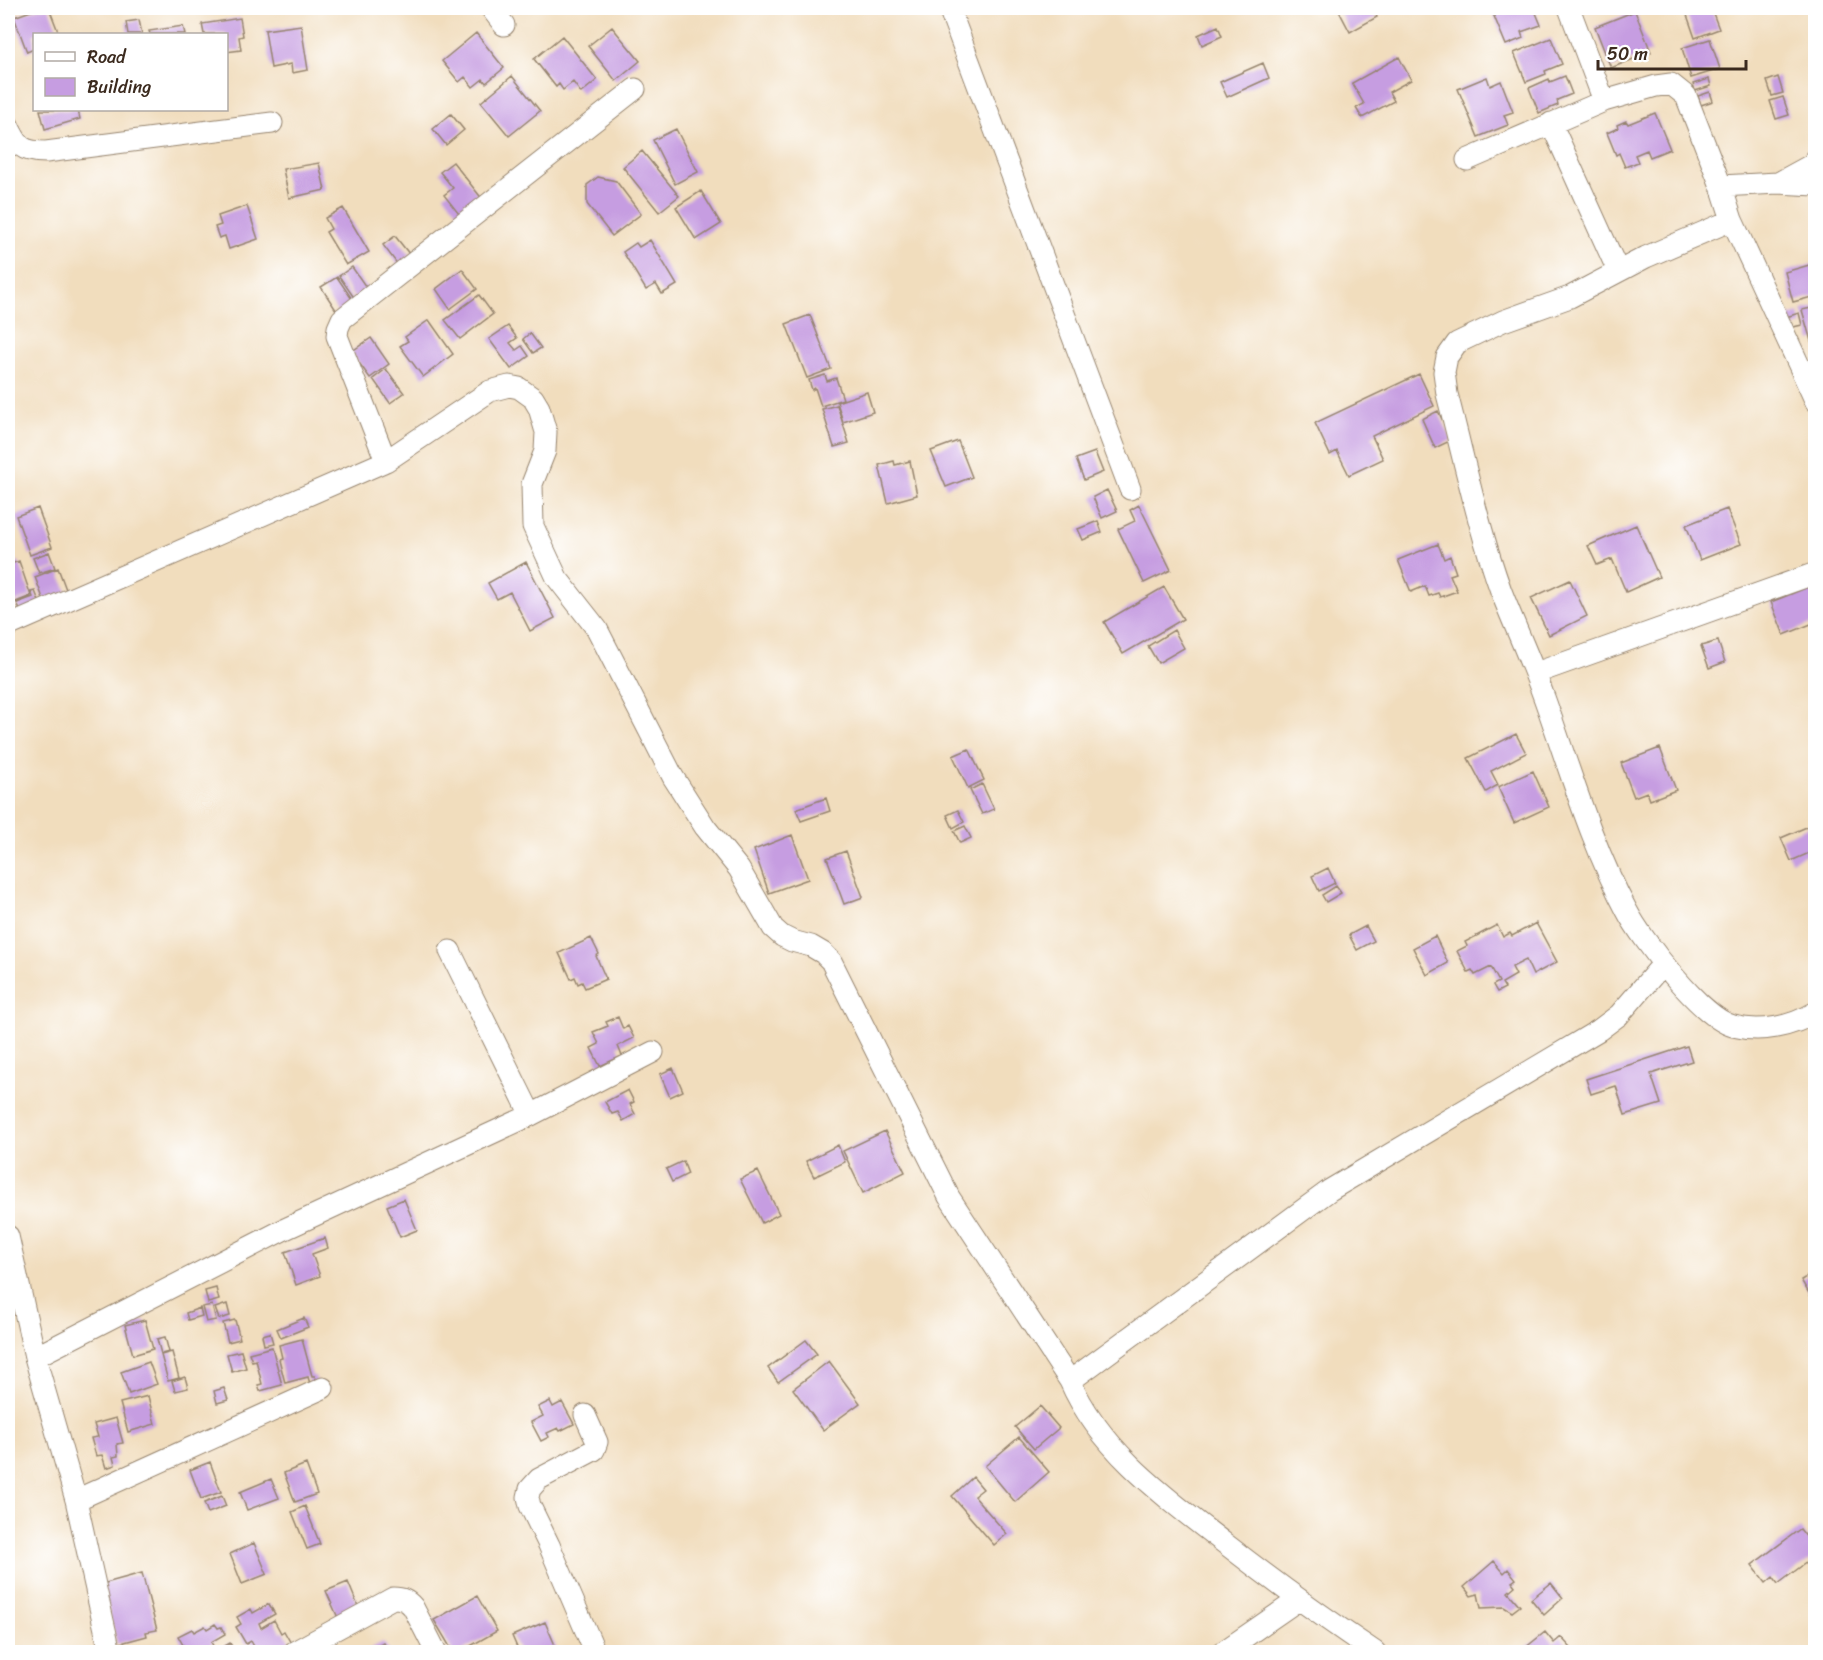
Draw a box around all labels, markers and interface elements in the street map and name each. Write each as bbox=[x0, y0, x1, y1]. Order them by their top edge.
legend bbox=[33, 33, 228, 111]
scale bar bbox=[1598, 33, 1746, 71]
text: 50 m bbox=[1607, 38, 1648, 70]
text: Road bbox=[87, 41, 127, 73]
text: Building bbox=[87, 71, 151, 103]

